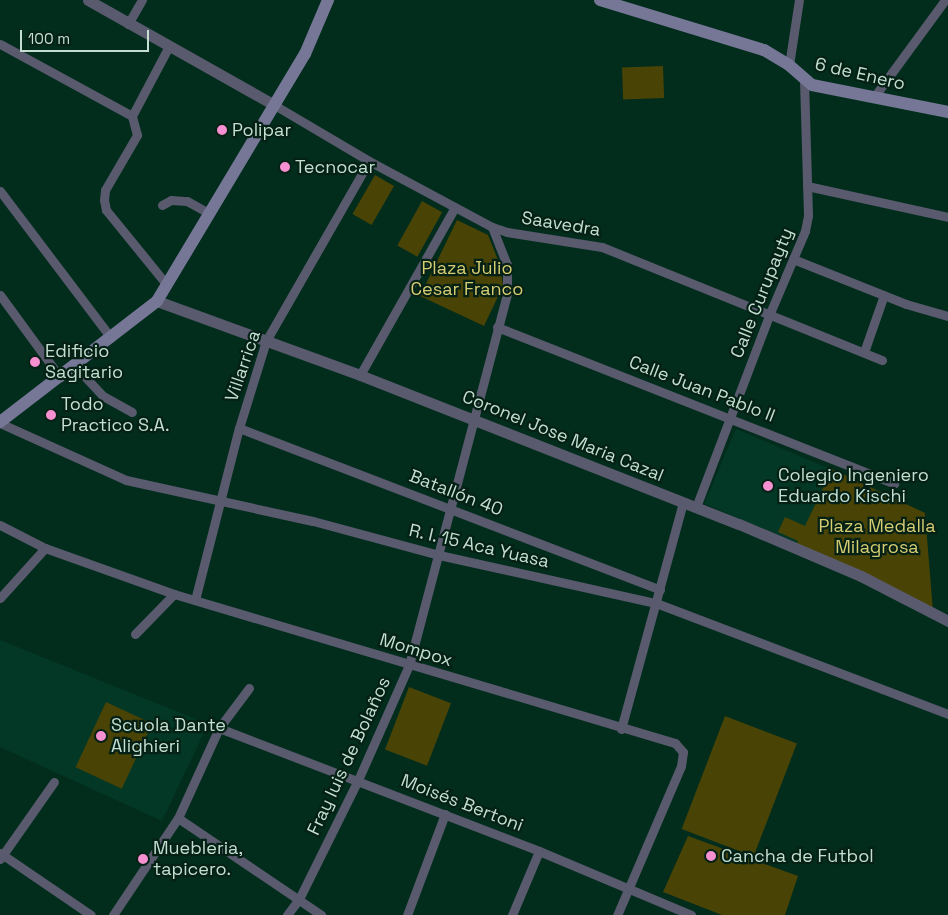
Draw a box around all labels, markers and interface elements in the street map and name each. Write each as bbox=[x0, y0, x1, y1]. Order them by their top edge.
scale bar bbox=[22, 20, 151, 52]
text: 100 m bbox=[28, 29, 70, 48]
street label: 6 de Enero bbox=[813, 53, 907, 95]
place label: Polipar bbox=[232, 119, 291, 141]
marker: Polipar bbox=[216, 124, 228, 136]
place label: Tecnocar bbox=[295, 156, 375, 178]
marker: Tecnocar bbox=[279, 161, 291, 173]
street label: Saavedra bbox=[520, 207, 602, 241]
street label: Calle Curupayty bbox=[726, 225, 798, 361]
park label: Plaza Julio Cesar Franco bbox=[411, 258, 523, 300]
street label: Villarrica bbox=[221, 328, 265, 404]
place label: Edificio Sagitario bbox=[45, 341, 123, 384]
street label: Calle Juan Pablo II bbox=[626, 351, 778, 427]
marker: Edificio Sagitario bbox=[29, 356, 41, 368]
street label: Coronel Jose Maria Cazal bbox=[459, 386, 667, 486]
place label: Todo Practico S.A. bbox=[61, 394, 170, 436]
marker: Todo Practico S.A. bbox=[45, 409, 57, 421]
street label: Batallón 40 bbox=[406, 465, 506, 521]
place label: Colegio Ingeniero Eduardo Kischi bbox=[778, 465, 929, 508]
marker: Colegio Ingeniero Eduardo Kischi bbox=[762, 480, 774, 492]
park label: Plaza Medalla Milagrosa bbox=[818, 516, 936, 558]
street label: R. I. 15 Aca Yuasa bbox=[406, 519, 552, 573]
street label: Mompox bbox=[377, 629, 455, 671]
street label: Fray luis de Bolaños bbox=[303, 673, 395, 839]
place label: Scuola Dante Alighieri bbox=[111, 715, 226, 758]
marker: Scuola Dante Alighieri bbox=[95, 730, 107, 742]
street label: Moisés Bertoni bbox=[398, 770, 526, 836]
place label: Muebleria, tapicero. bbox=[153, 838, 243, 881]
place label: Cancha de Futbol bbox=[721, 845, 874, 867]
marker: Cancha de Futbol bbox=[705, 850, 717, 862]
marker: Muebleria, tapicero. bbox=[137, 853, 149, 865]

